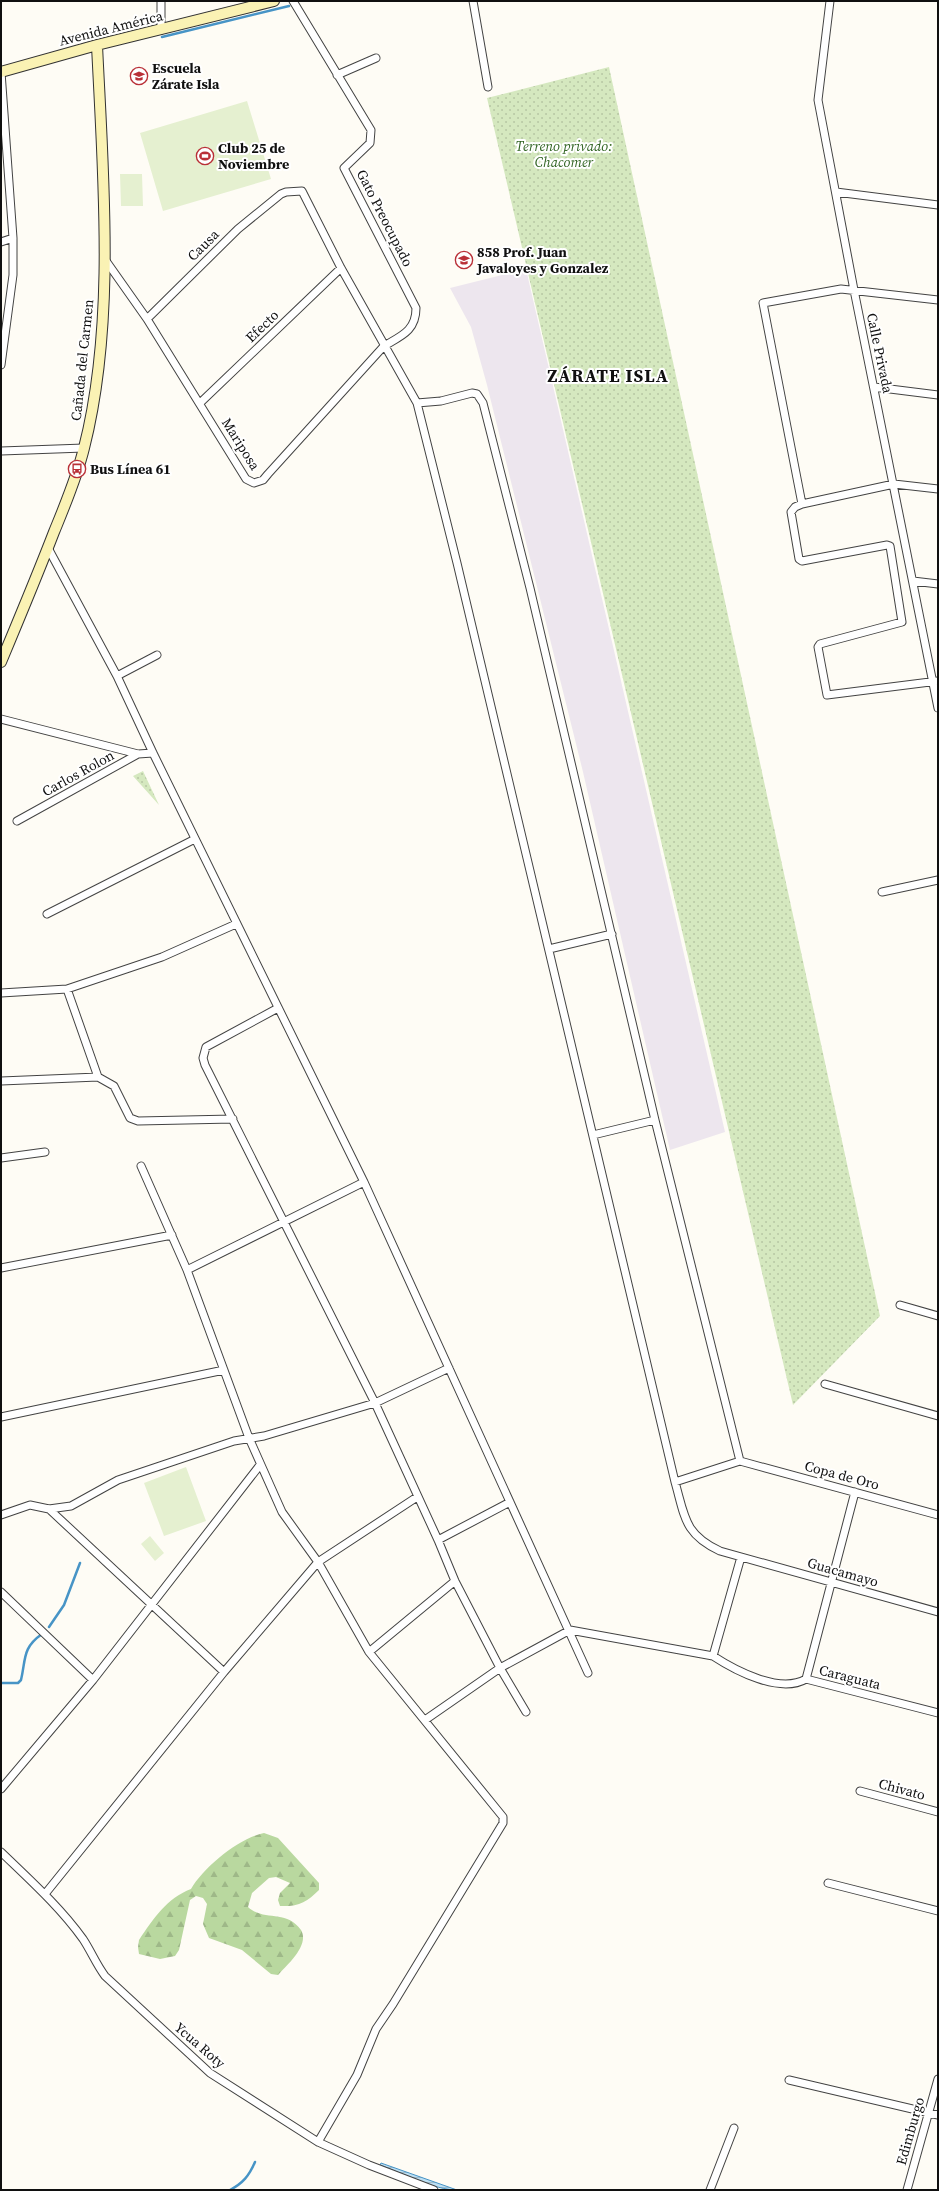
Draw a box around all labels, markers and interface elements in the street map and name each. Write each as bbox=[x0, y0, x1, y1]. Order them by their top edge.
street label: Avenida América bbox=[57, 5, 166, 51]
place label: Escuela Zárate Isla bbox=[152, 58, 220, 94]
school or university icon: Escuela Zárate Isla bbox=[129, 66, 149, 86]
park label: Terreno privado: Chacomer bbox=[516, 136, 612, 172]
place label: Club 25 de Noviembre bbox=[218, 138, 289, 174]
sports icon: Club 25 de Noviembre bbox=[195, 146, 215, 166]
street label: Gato Preocupado bbox=[352, 166, 418, 270]
street label: Causa bbox=[183, 224, 224, 265]
place label: 858 Prof. Juan Javaloyes y Gonzalez bbox=[476, 242, 609, 278]
school or university icon: 858 Prof. Juan Javaloyes y Gonzalez bbox=[454, 250, 474, 270]
street label: Cañada del Carmen bbox=[66, 298, 98, 422]
street label: Efecto bbox=[241, 305, 283, 347]
street label: Calle Privada bbox=[862, 311, 898, 396]
district label: ZÁRATE ISLA bbox=[547, 363, 669, 388]
street label: Mariposa bbox=[217, 414, 265, 475]
bus stop icon: Bus Línea 61 bbox=[67, 459, 87, 479]
place label: Bus Línea 61 bbox=[90, 459, 171, 479]
street label: Carlos Rolon bbox=[38, 745, 118, 801]
street label: Copa de Oro bbox=[802, 1455, 882, 1495]
street label: Guacamayo bbox=[805, 1552, 881, 1592]
street label: Caraguata bbox=[817, 1660, 884, 1695]
street label: Chivato bbox=[877, 1773, 928, 1805]
street label: Ycua Roty bbox=[170, 2017, 230, 2073]
street label: Edimburgo bbox=[891, 2094, 929, 2167]

